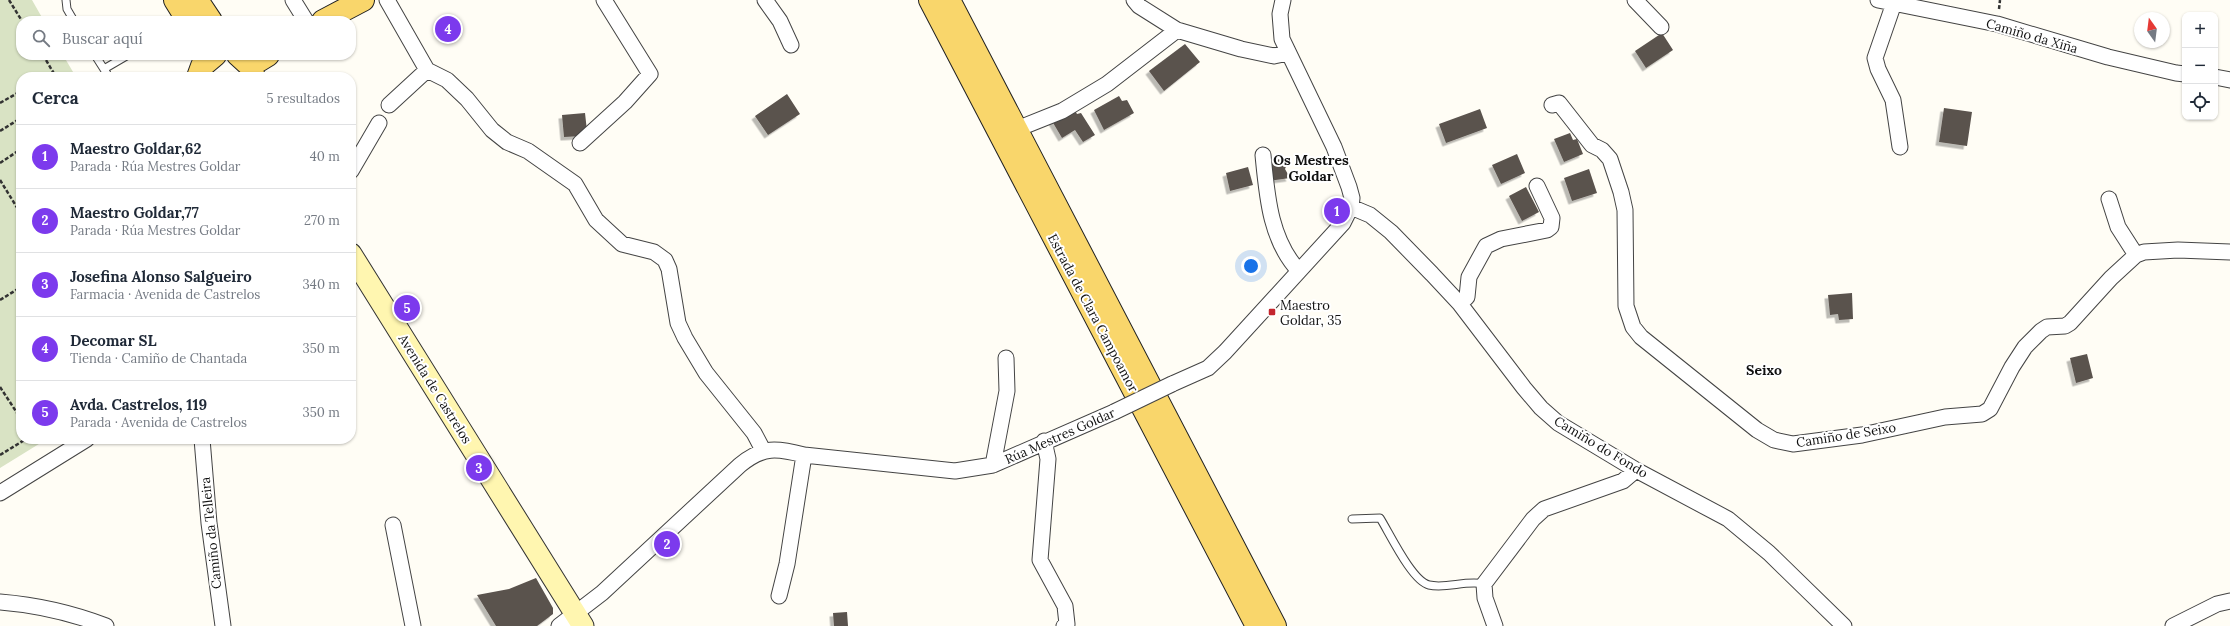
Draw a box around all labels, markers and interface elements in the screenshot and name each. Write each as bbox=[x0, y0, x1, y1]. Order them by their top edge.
north arrow bbox=[2134, 12, 2170, 48]
map controls bbox=[2182, 12, 2218, 120]
button: + bbox=[2182, 12, 2218, 48]
pin: 4 bbox=[435, 14, 461, 44]
street label: Camiño da Xiña bbox=[1984, 15, 2080, 57]
search box bbox=[16, 16, 356, 60]
icon: search bbox=[30, 27, 52, 49]
text: Buscar aquí bbox=[62, 29, 143, 48]
button: − bbox=[2182, 48, 2218, 84]
button: locate bbox=[2182, 84, 2218, 120]
text: Cerca bbox=[32, 87, 79, 109]
text: 5 resultados bbox=[266, 90, 340, 107]
text: Maestro Goldar,62 bbox=[70, 139, 202, 158]
text: 1 bbox=[42, 148, 48, 165]
text: 40 m bbox=[310, 148, 340, 165]
district label: Os Mestres Goldar bbox=[1273, 151, 1349, 185]
text: Parada · Rúa Mestres Goldar bbox=[70, 158, 240, 175]
pin: 1 bbox=[1324, 196, 1350, 226]
text: Maestro Goldar,77 bbox=[70, 203, 199, 222]
text: 2 bbox=[42, 212, 48, 229]
text: 270 m bbox=[304, 212, 340, 229]
text: Parada · Rúa Mestres Goldar bbox=[70, 222, 240, 239]
street label: Estrada de Clara Campoamor bbox=[1044, 231, 1142, 395]
your location bbox=[1241, 256, 1261, 276]
text: Josefina Alonso Salgueiro bbox=[70, 267, 252, 286]
text: 3 bbox=[41, 276, 49, 293]
text: 340 m bbox=[303, 276, 340, 293]
text: Farmacia · Avenida de Castrelos bbox=[70, 286, 260, 303]
pin: 5 bbox=[394, 293, 420, 323]
place label: Maestro Goldar, 35 bbox=[1280, 297, 1342, 329]
marker: Maestro Goldar, 35 bbox=[1267, 307, 1277, 317]
street label: Avenida de Castrelos bbox=[394, 330, 476, 447]
text: Decomar SL bbox=[70, 331, 157, 350]
text: 4 bbox=[41, 340, 49, 357]
text: 350 m bbox=[303, 340, 340, 357]
text: Tienda · Camiño de Chantada bbox=[70, 350, 247, 367]
district label: Seixo bbox=[1746, 361, 1782, 379]
text: Avda. Castrelos, 119 bbox=[70, 395, 207, 414]
text: 5 bbox=[41, 404, 49, 421]
text: 350 m bbox=[303, 404, 340, 421]
street label: Rúa Mestres Goldar bbox=[1002, 404, 1118, 468]
street label: Camiño do Fondo bbox=[1551, 412, 1651, 482]
text: Parada · Avenida de Castrelos bbox=[70, 414, 247, 431]
street label: Camiño de Seixo bbox=[1795, 419, 1897, 451]
pin: 3 bbox=[466, 453, 492, 483]
street label: Camiño da Telleira bbox=[197, 476, 225, 590]
pin: 2 bbox=[654, 529, 680, 559]

